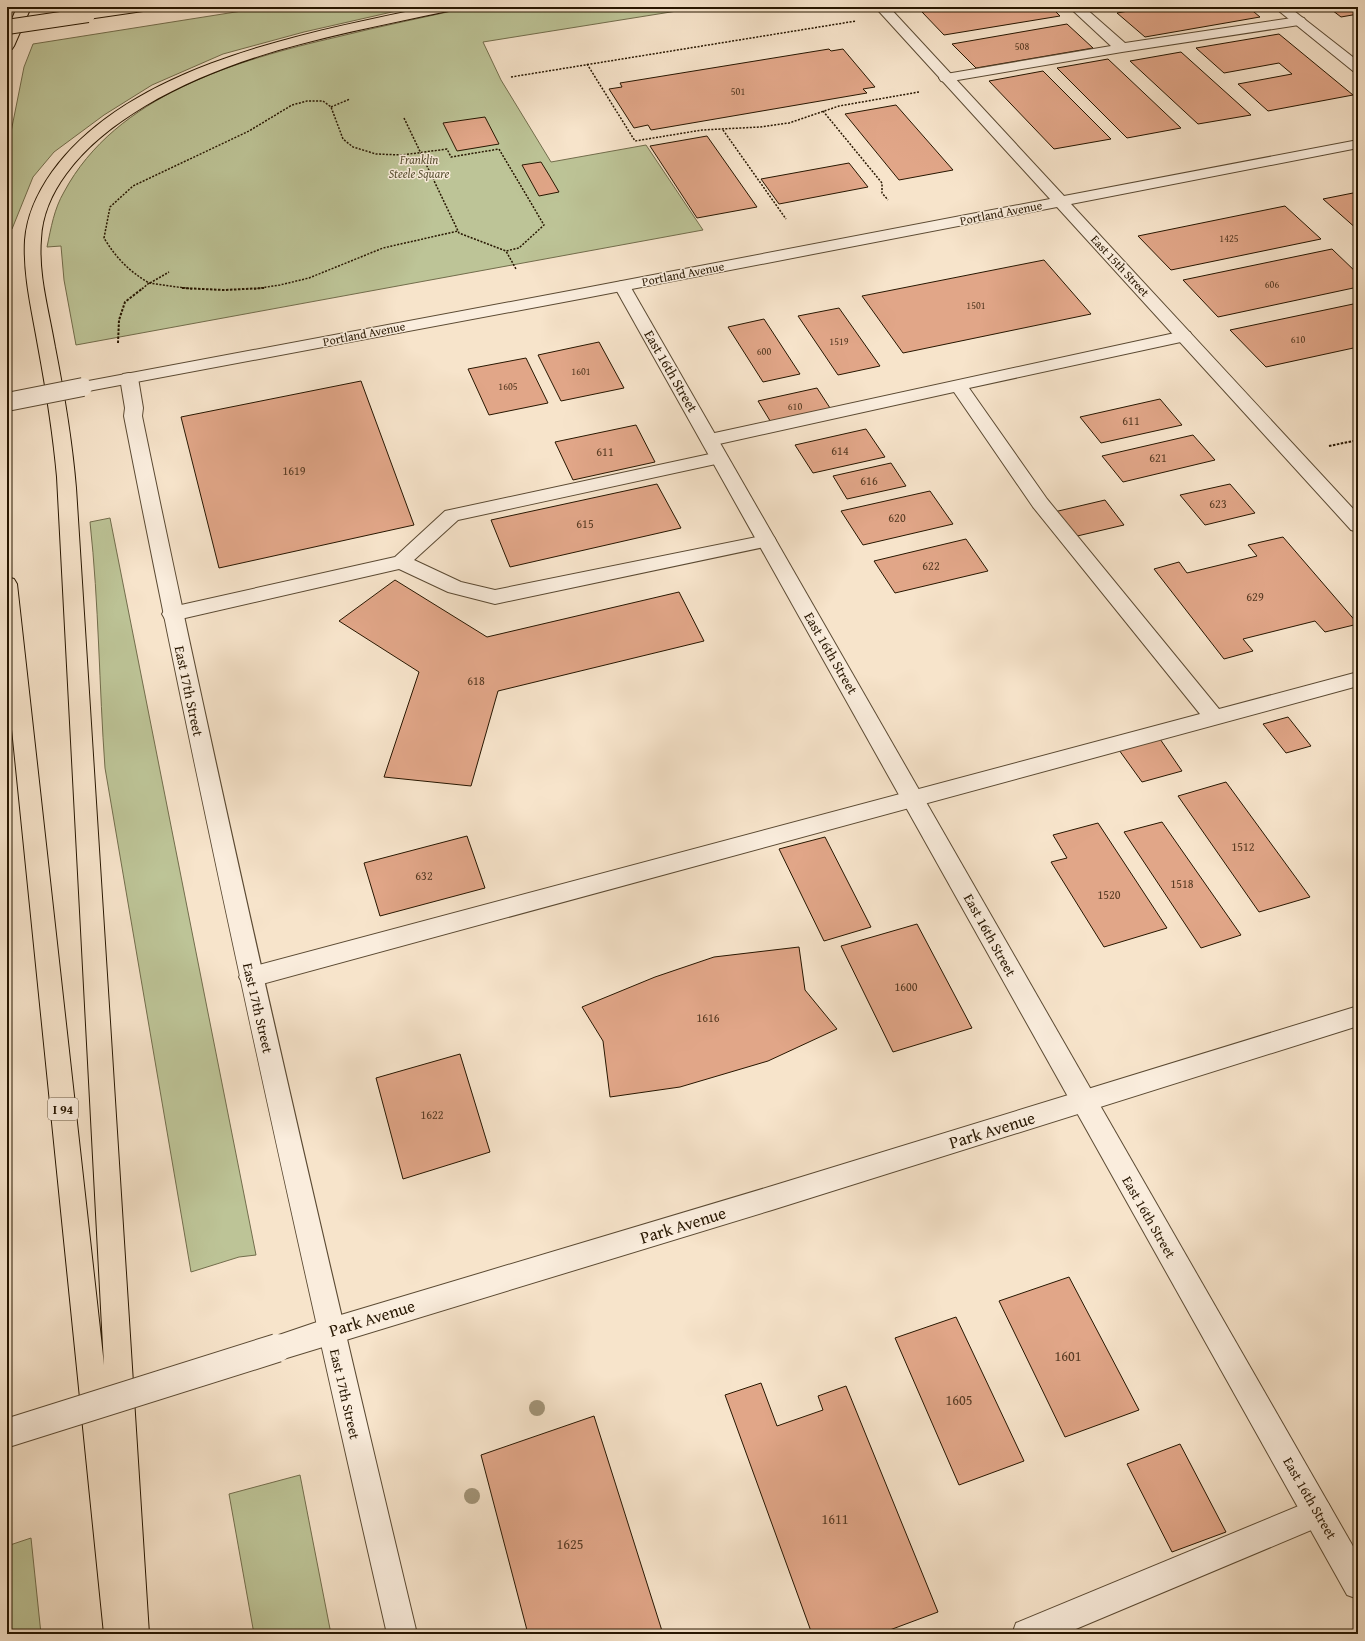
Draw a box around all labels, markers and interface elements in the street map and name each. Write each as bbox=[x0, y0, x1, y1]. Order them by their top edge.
house number: 508 bbox=[1015, 39, 1029, 54]
house number: 501 bbox=[731, 84, 745, 99]
park label: Franklin Steele Square bbox=[389, 151, 449, 182]
street label: Portland Avenue bbox=[958, 196, 1044, 229]
street label: East 15th Street bbox=[1087, 231, 1154, 301]
house number: 1425 bbox=[1219, 231, 1239, 246]
street label: Portland Avenue bbox=[640, 257, 726, 290]
house number: 606 bbox=[1265, 277, 1279, 292]
house number: 1501 bbox=[966, 298, 986, 313]
street label: Portland Avenue bbox=[321, 317, 407, 350]
street label: East 16th Street bbox=[639, 326, 703, 416]
house number: 610 bbox=[1291, 332, 1305, 347]
house number: 1519 bbox=[829, 334, 849, 349]
house number: 600 bbox=[757, 344, 771, 359]
house number: 1601 bbox=[571, 364, 591, 379]
house number: 1605 bbox=[498, 379, 518, 394]
house number: 610 bbox=[788, 399, 802, 414]
house number: 611 bbox=[1122, 412, 1140, 429]
house number: 614 bbox=[831, 442, 849, 459]
house number: 611 bbox=[596, 443, 614, 460]
house number: 621 bbox=[1149, 449, 1167, 466]
house number: 1619 bbox=[282, 462, 306, 479]
house number: 616 bbox=[860, 472, 878, 489]
house number: 623 bbox=[1209, 495, 1227, 512]
house number: 620 bbox=[888, 509, 906, 526]
house number: 615 bbox=[576, 515, 594, 532]
house number: 622 bbox=[922, 557, 940, 574]
house number: 629 bbox=[1246, 588, 1264, 605]
street label: East 16th Street bbox=[799, 608, 863, 698]
street label: East 17th Street bbox=[170, 644, 208, 738]
house number: 618 bbox=[467, 672, 485, 689]
house number: 1512 bbox=[1231, 838, 1255, 855]
house number: 632 bbox=[415, 867, 433, 884]
house number: 1518 bbox=[1170, 875, 1194, 892]
house number: 1520 bbox=[1097, 886, 1121, 903]
street label: East 16th Street bbox=[959, 890, 1021, 980]
street label: East 17th Street bbox=[238, 961, 278, 1055]
house number: 1600 bbox=[894, 978, 918, 995]
house number: 1616 bbox=[696, 1009, 720, 1026]
road number: I 94 bbox=[48, 1098, 78, 1120]
street label: Park Avenue bbox=[946, 1105, 1038, 1154]
house number: 1622 bbox=[420, 1106, 444, 1123]
street label: East 16th Street bbox=[1117, 1172, 1181, 1262]
street label: Park Avenue bbox=[637, 1200, 729, 1249]
street label: Park Avenue bbox=[326, 1293, 418, 1342]
house number: 1601 bbox=[1055, 1346, 1081, 1366]
street label: East 17th Street bbox=[325, 1347, 365, 1441]
house number: 1605 bbox=[946, 1390, 972, 1410]
street label: East 16th Street bbox=[1278, 1453, 1342, 1543]
house number: 1611 bbox=[822, 1509, 848, 1529]
house number: 1625 bbox=[557, 1534, 583, 1554]

